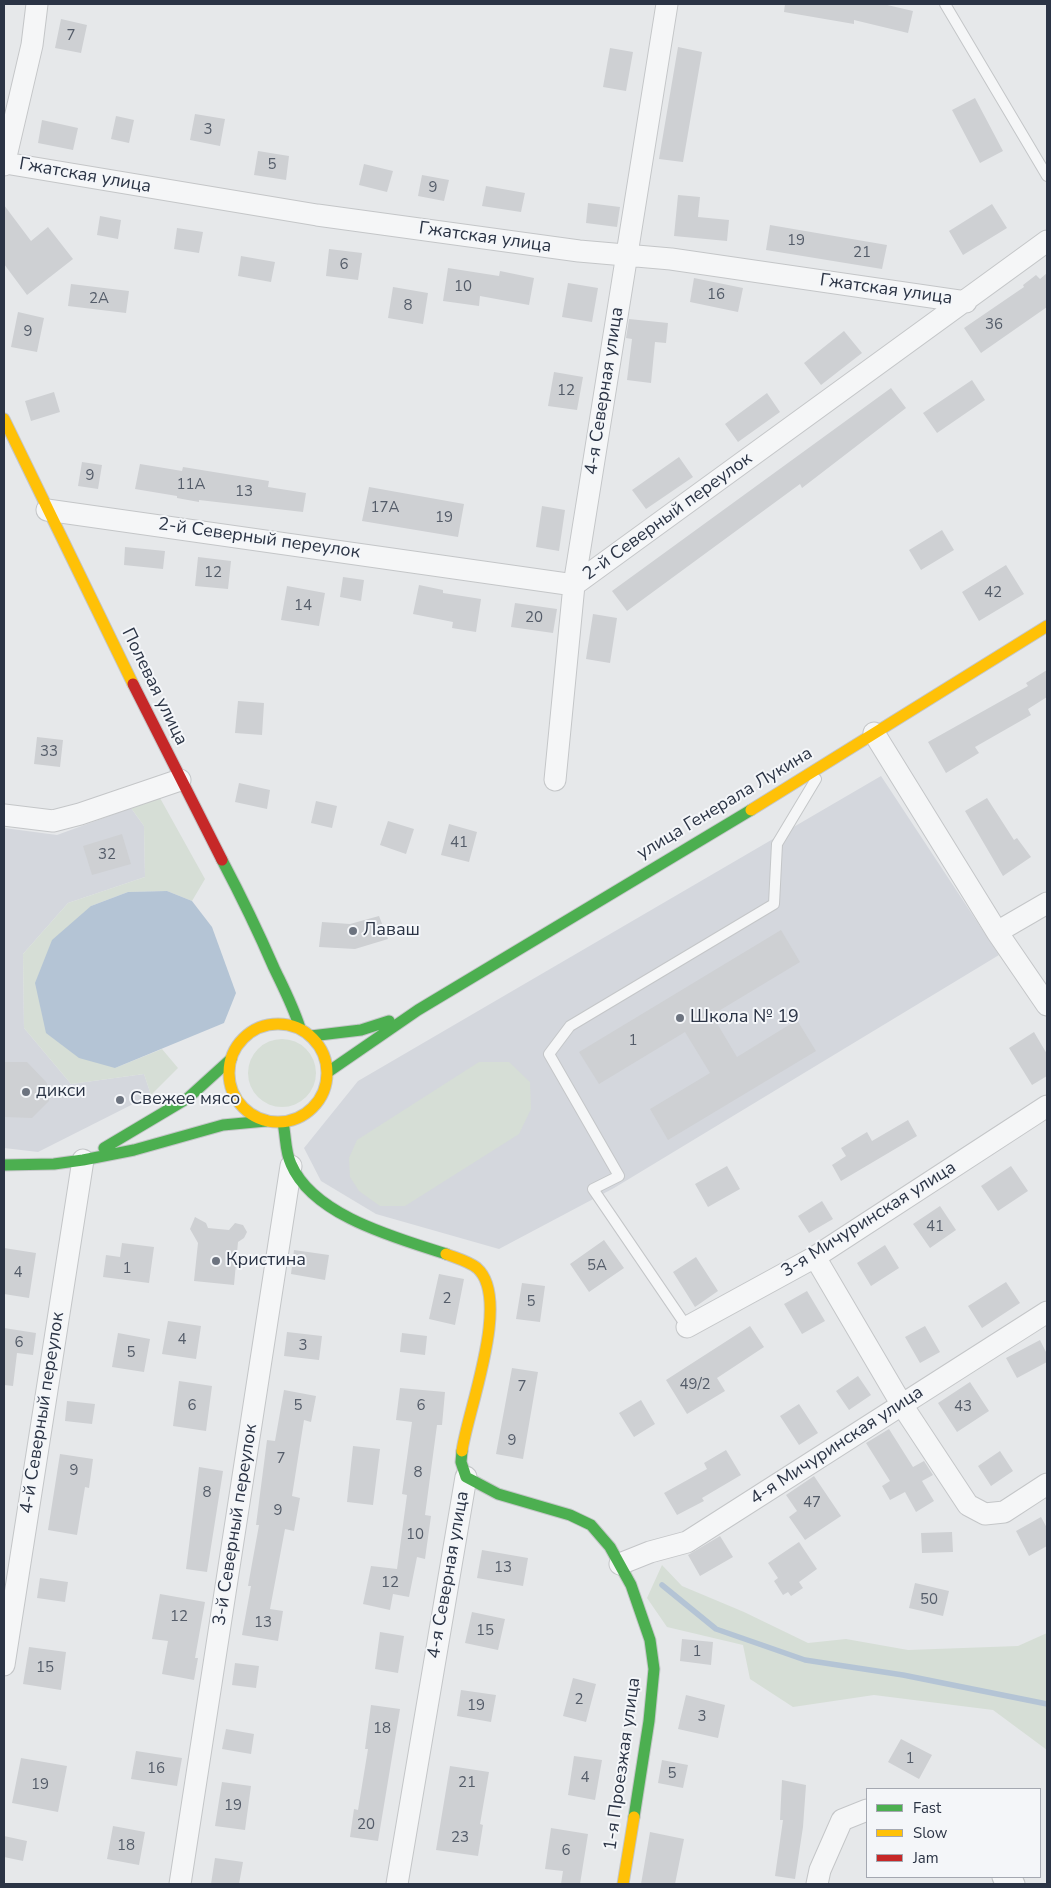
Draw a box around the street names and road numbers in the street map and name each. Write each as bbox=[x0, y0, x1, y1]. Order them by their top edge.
street label: Гжатская улица bbox=[17, 154, 153, 198]
street label: Гжатская улица bbox=[417, 218, 553, 258]
street label: Гжатская улица bbox=[818, 270, 954, 310]
street label: 4-я Северная улица bbox=[581, 306, 629, 476]
street label: 2-й Северный переулок bbox=[579, 448, 757, 586]
street label: 2-й Северный переулок bbox=[157, 514, 361, 564]
street label: Полевая улица bbox=[116, 625, 192, 749]
street label: улица Генерала Лукина bbox=[633, 743, 817, 865]
street label: 3-я Мичуринская улица bbox=[778, 1157, 960, 1283]
street label: 4-й Северный переулок bbox=[16, 1311, 70, 1515]
street label: 4-я Мичуринская улица bbox=[746, 1382, 928, 1510]
street label: 3-й Северный переулок bbox=[209, 1423, 263, 1627]
street label: 4-я Северная улица bbox=[424, 1490, 474, 1660]
street label: 1-я Проезжая улица bbox=[600, 1676, 646, 1852]

